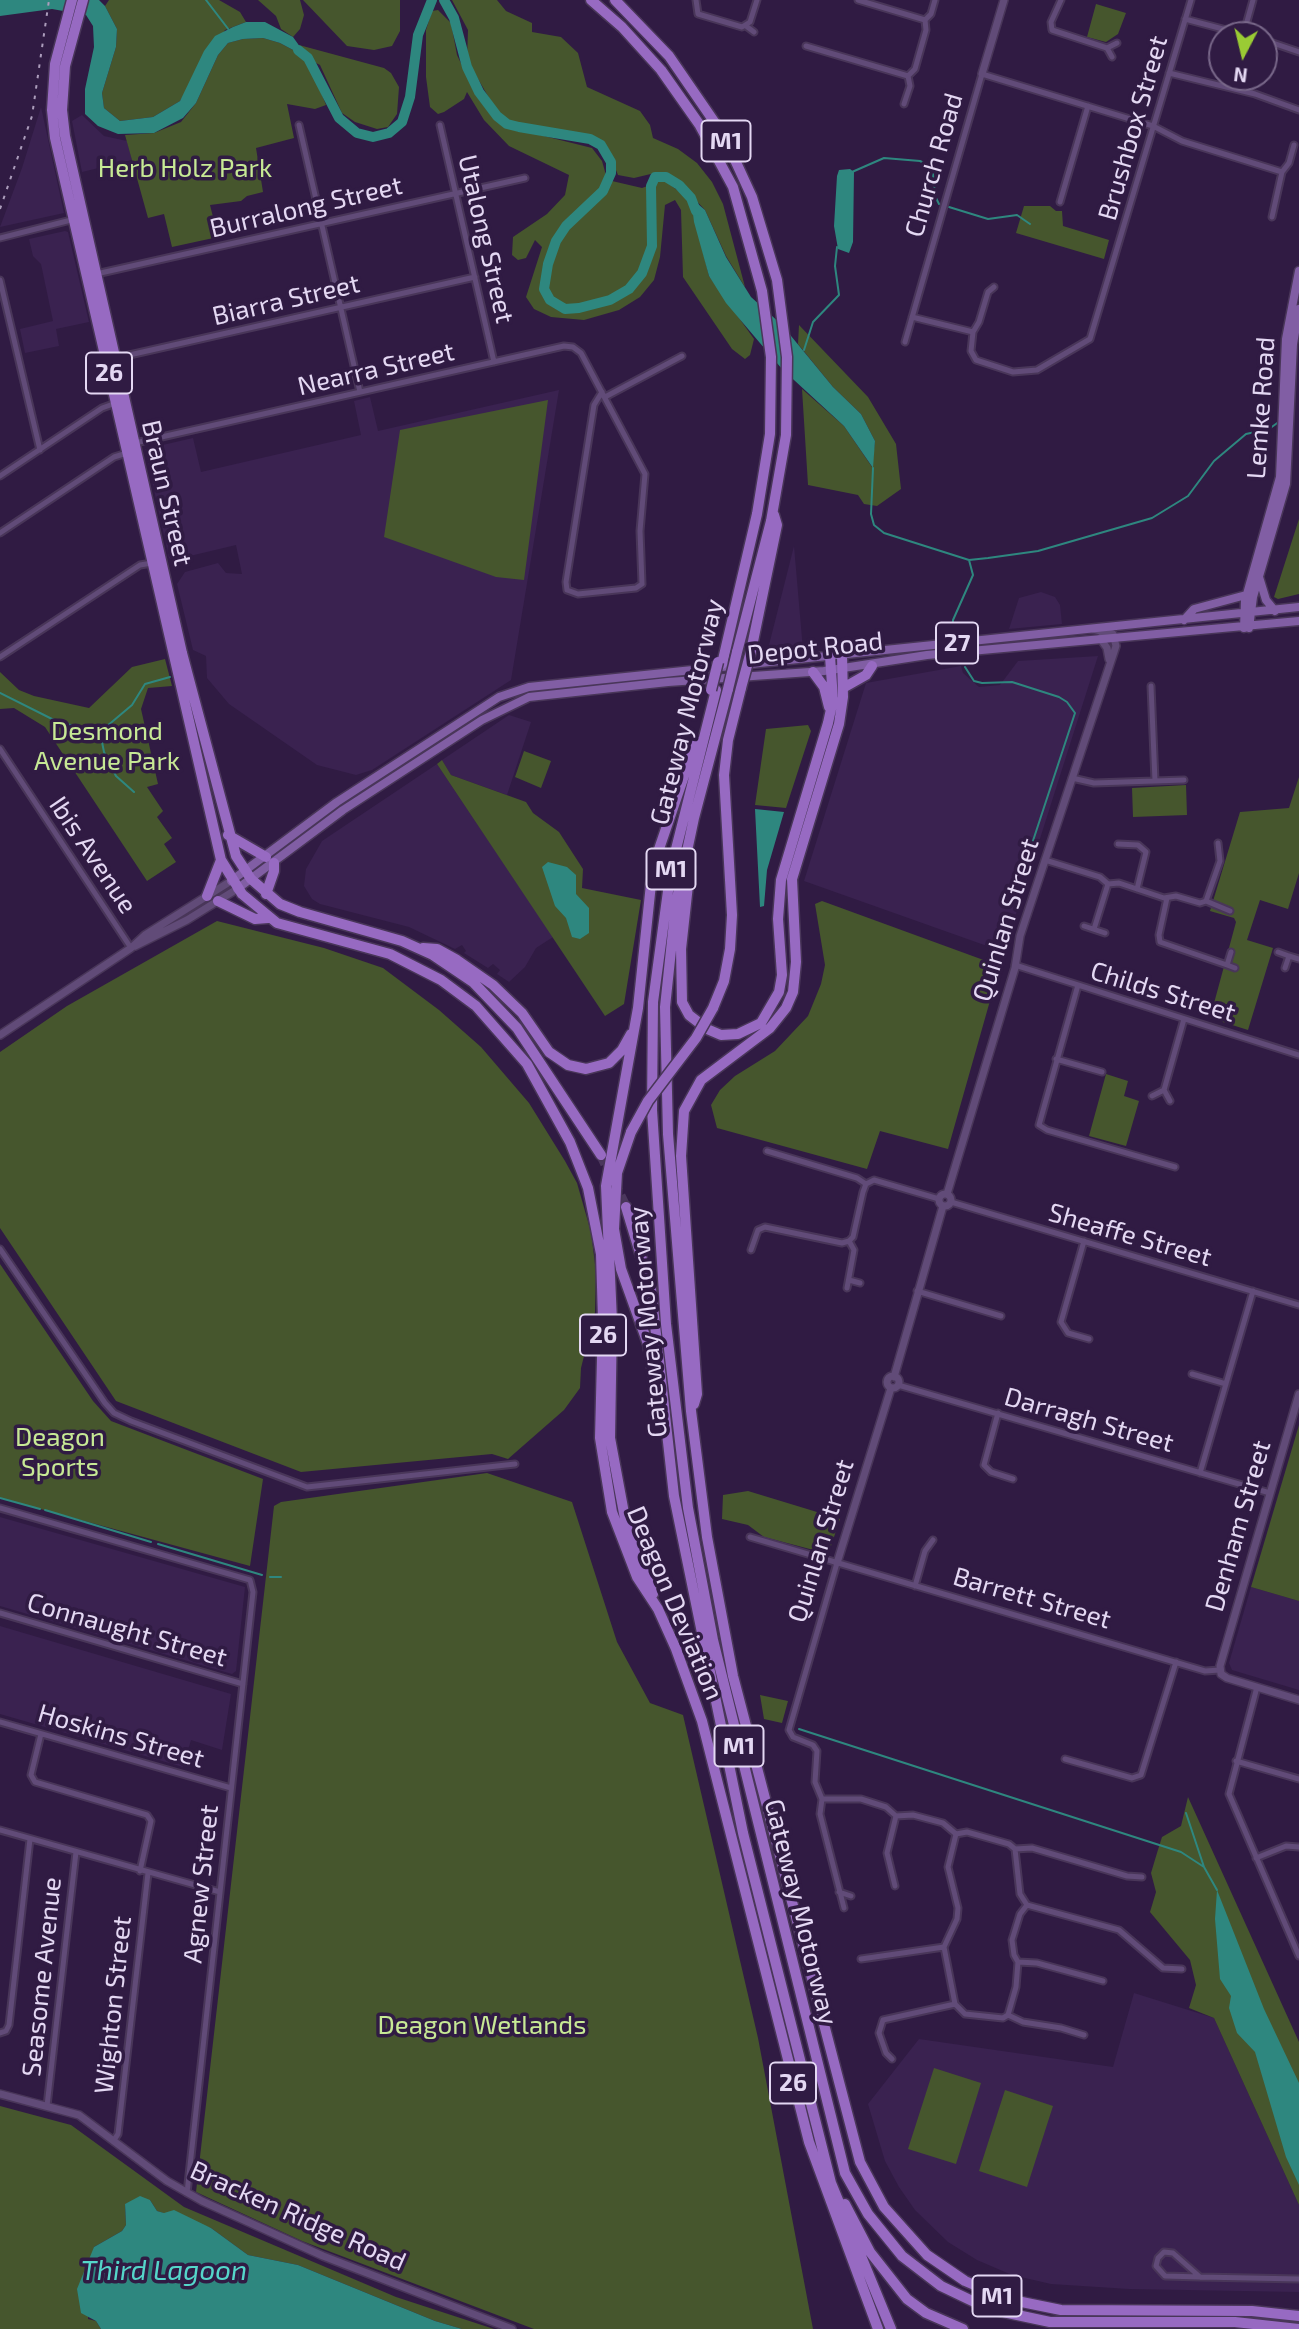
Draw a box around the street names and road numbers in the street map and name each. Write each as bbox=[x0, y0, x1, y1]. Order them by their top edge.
street label: Brushbox Street bbox=[1092, 32, 1174, 224]
street label: Church Road bbox=[899, 89, 969, 241]
road number: M1 bbox=[702, 120, 750, 162]
street label: Utalong Street bbox=[451, 152, 521, 326]
street label: Burralong Street bbox=[207, 170, 405, 244]
street label: Biarra Street bbox=[209, 268, 363, 332]
street label: Nearra Street bbox=[295, 336, 457, 402]
street label: Lemke Road bbox=[1240, 336, 1282, 480]
road number: 26 bbox=[86, 352, 132, 394]
street label: Braun Street bbox=[135, 417, 199, 569]
street label: Gateway Motorway bbox=[644, 596, 730, 828]
road number: 27 bbox=[936, 622, 978, 664]
street label: Depot Road bbox=[745, 625, 885, 671]
street label: Ibis Avenue bbox=[43, 791, 143, 919]
street label: Quinlan Street bbox=[966, 835, 1046, 1005]
road number: M1 bbox=[646, 848, 696, 890]
street label: Childs Street bbox=[1087, 955, 1239, 1029]
street label: Sheaffe Street bbox=[1045, 1197, 1215, 1273]
street label: Gateway Motorway bbox=[622, 1205, 674, 1439]
road number: 26 bbox=[580, 1315, 626, 1356]
street label: Darragh Street bbox=[1001, 1381, 1177, 1459]
street label: Denham Street bbox=[1199, 1437, 1277, 1615]
street label: Quinlan Street bbox=[781, 1456, 861, 1626]
street label: Deagon Deviation bbox=[620, 1501, 730, 1705]
street label: Barrett Street bbox=[949, 1561, 1115, 1635]
street label: Connaught Street bbox=[23, 1587, 231, 1673]
street label: Hoskins Street bbox=[34, 1697, 208, 1775]
road number: M1 bbox=[714, 1726, 764, 1766]
street label: Gateway Motorway bbox=[758, 1796, 844, 2028]
street label: Agnew Street bbox=[177, 1803, 225, 1965]
street label: Seasome Avenue bbox=[16, 1876, 68, 2078]
street label: Wighton Street bbox=[88, 1915, 138, 2095]
road number: 26 bbox=[770, 2062, 816, 2104]
street label: Bracken Ridge Road bbox=[185, 2154, 411, 2278]
road number: M1 bbox=[972, 2276, 1021, 2316]

